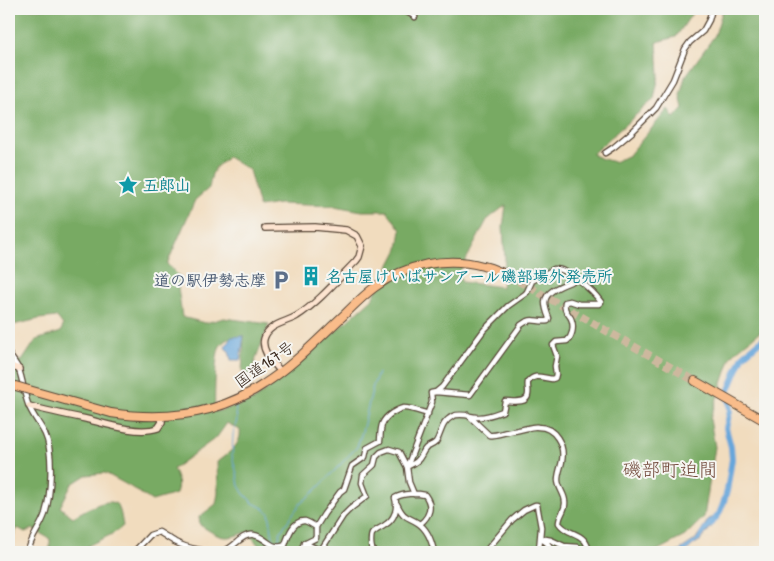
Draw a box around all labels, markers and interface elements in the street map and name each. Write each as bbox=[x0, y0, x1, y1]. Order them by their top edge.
place icon: 五郎山 bbox=[117, 174, 139, 196]
place label: 五郎山 bbox=[143, 174, 191, 196]
building icon: 名古屋けいばサンアール磯部場外発売所 bbox=[300, 265, 322, 287]
place label: 名古屋けいばサンアール磯部場外発売所 bbox=[326, 265, 613, 287]
place label: 道の駅伊勢志摩 bbox=[154, 269, 266, 291]
parking icon: 道の駅伊勢志摩 bbox=[270, 269, 292, 291]
street label: 国道167号 bbox=[230, 335, 298, 393]
district label: 磯部町迫間 bbox=[622, 456, 718, 482]

